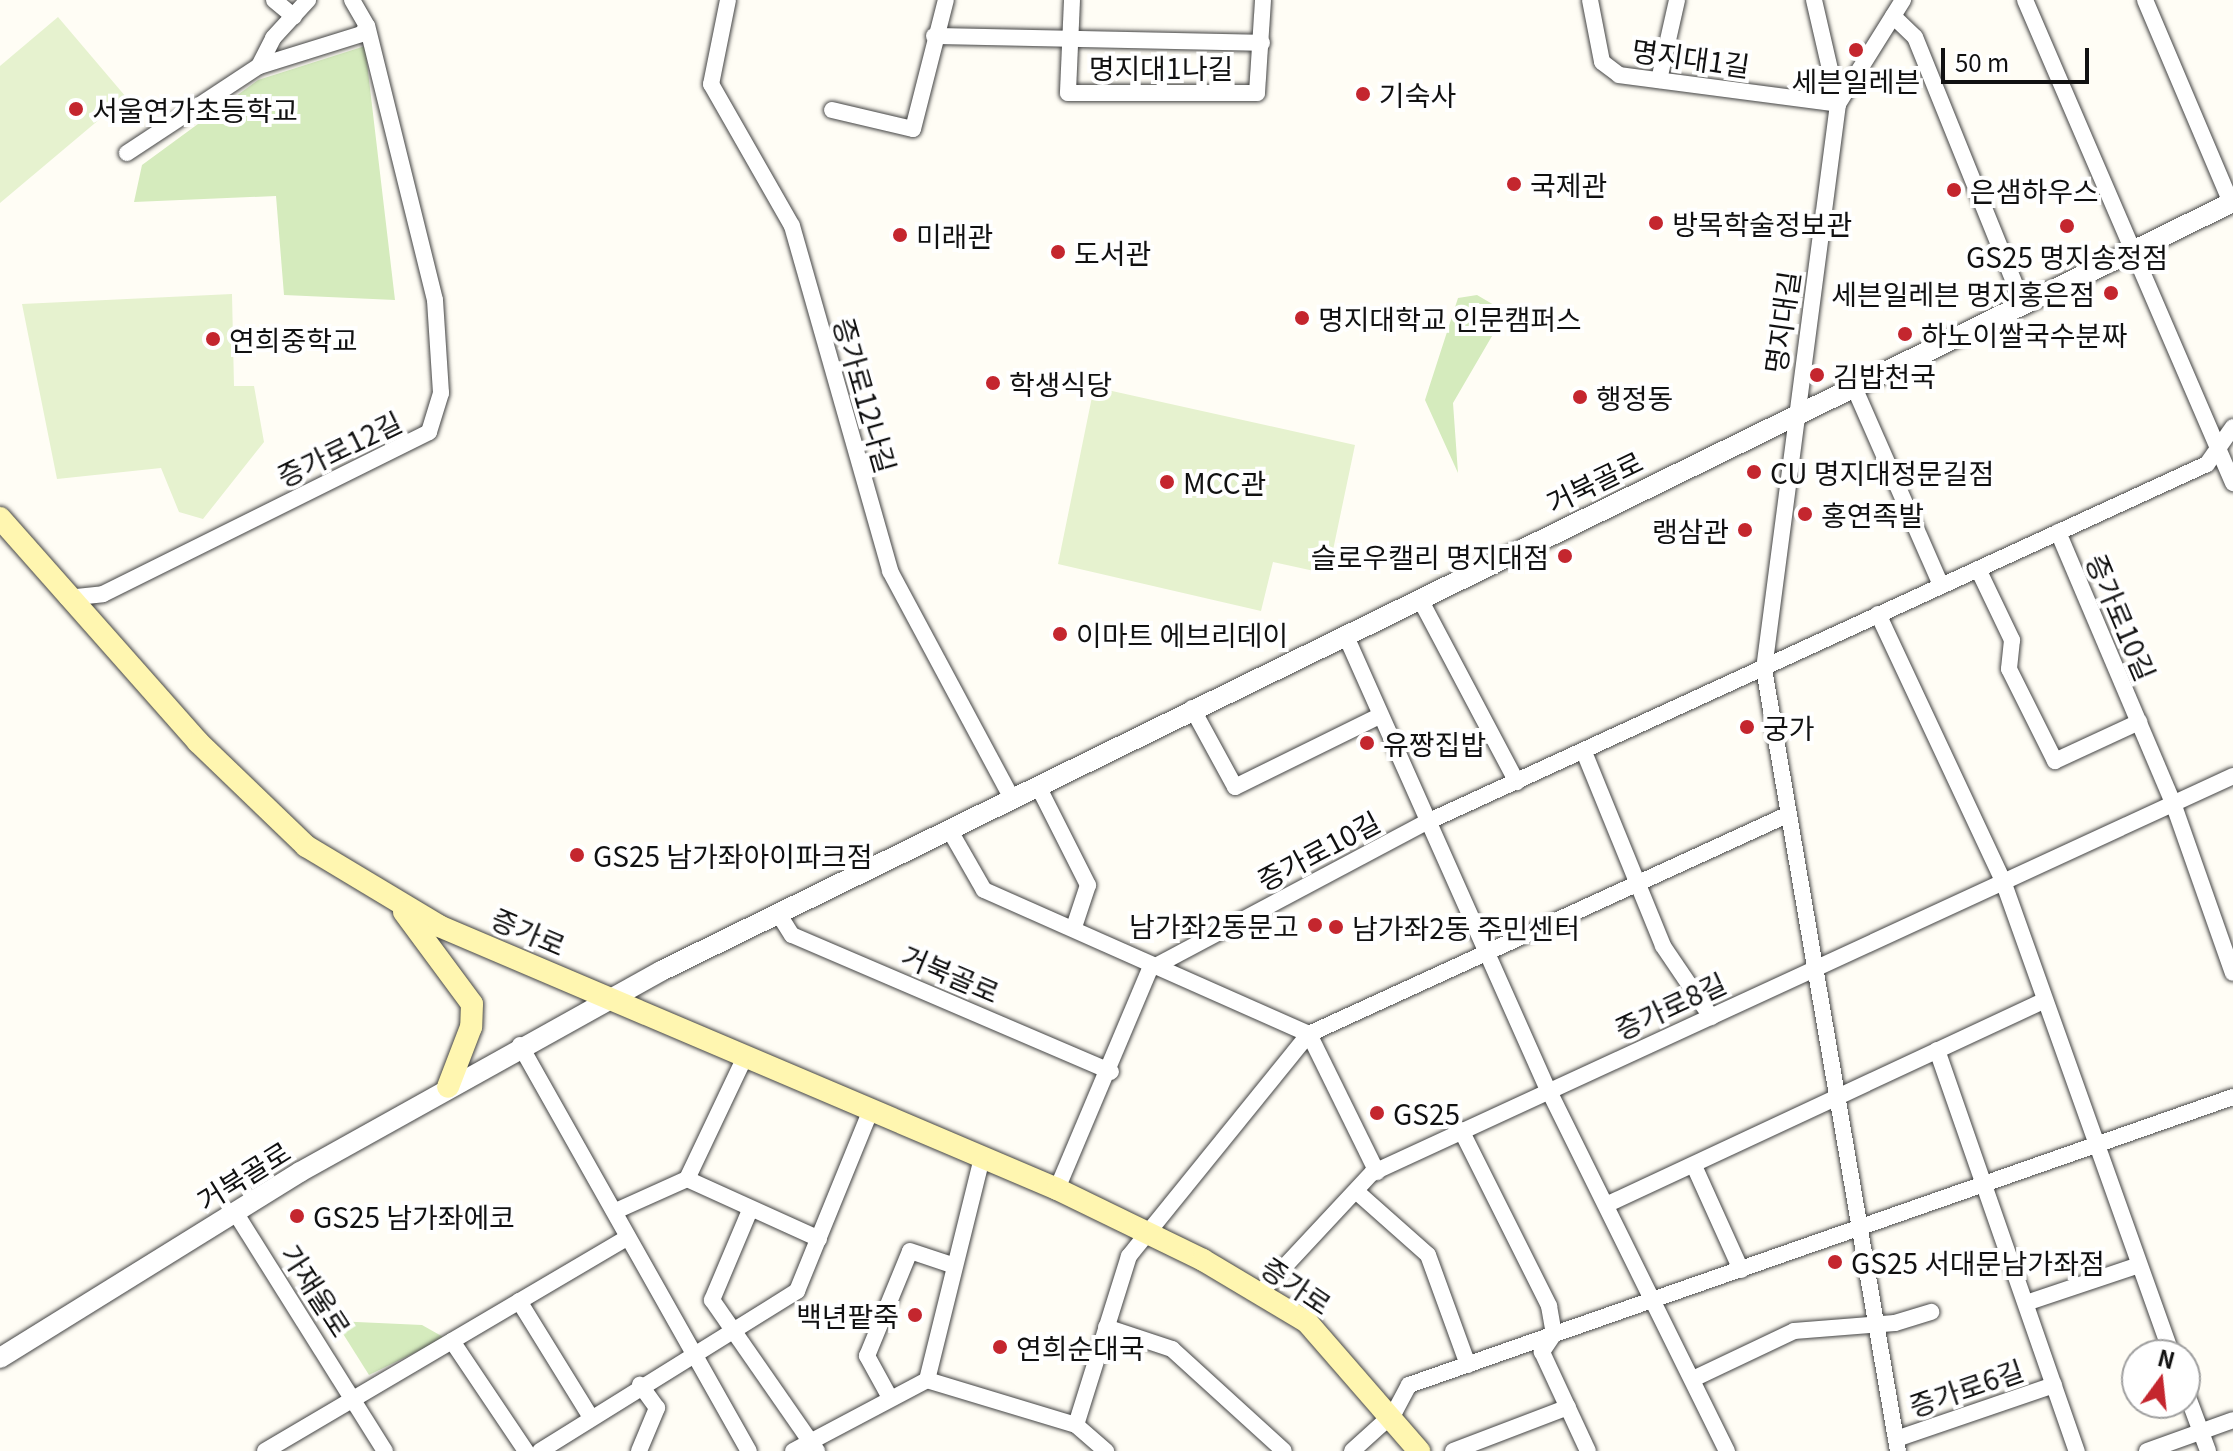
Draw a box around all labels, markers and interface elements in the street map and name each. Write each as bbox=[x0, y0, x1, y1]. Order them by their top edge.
street label: 명지대1길 bbox=[1630, 32, 1752, 82]
scale bar bbox=[1945, 32, 2093, 82]
marker: 세븐일레븐 bbox=[1847, 41, 1865, 59]
text: 50 m bbox=[1955, 44, 2009, 79]
street label: 명지대1나길 bbox=[1089, 50, 1233, 84]
place label: 세븐일레븐 bbox=[1792, 63, 1920, 97]
place label: 기숙사 bbox=[1379, 77, 1456, 111]
marker: 기숙사 bbox=[1354, 85, 1372, 103]
place label: 서울연가초등학교 bbox=[92, 92, 298, 126]
marker: 서울연가초등학교 bbox=[67, 100, 85, 118]
place label: 국제관 bbox=[1530, 167, 1607, 201]
place label: 은샘하우스 bbox=[1970, 173, 2099, 207]
marker: 국제관 bbox=[1505, 175, 1523, 193]
marker: 은샘하우스 bbox=[1945, 181, 1963, 199]
place label: 방목학술정보관 bbox=[1672, 206, 1852, 240]
marker: 방목학술정보관 bbox=[1647, 214, 1665, 232]
marker: GS25 명지송정점 bbox=[2058, 217, 2076, 235]
place label: 미래관 bbox=[916, 218, 993, 252]
marker: 미래관 bbox=[891, 226, 909, 244]
place label: 도서관 bbox=[1074, 235, 1151, 269]
place label: GS25 명지송정점 bbox=[1966, 239, 2168, 273]
marker: 도서관 bbox=[1049, 243, 1067, 261]
street label: 명지대길 bbox=[1757, 269, 1805, 375]
place label: 세븐일레븐 명지홍은점 bbox=[1831, 276, 2095, 310]
marker: 세븐일레븐 명지홍은점 bbox=[2102, 284, 2120, 302]
place label: 명지대학교 인문캠퍼스 bbox=[1318, 301, 1582, 335]
marker: 명지대학교 인문캠퍼스 bbox=[1293, 309, 1311, 327]
street label: 증가로12나길 bbox=[828, 314, 904, 476]
place label: 하노이쌀국수분짜 bbox=[1921, 317, 2127, 351]
place label: 연희중학교 bbox=[229, 322, 358, 356]
marker: 하노이쌀국수분짜 bbox=[1896, 325, 1914, 343]
marker: 연희중학교 bbox=[204, 330, 222, 348]
place label: 김밥천국 bbox=[1833, 358, 1936, 392]
place label: 학생식당 bbox=[1009, 366, 1112, 400]
marker: 김밥천국 bbox=[1808, 366, 1826, 384]
marker: 학생식당 bbox=[984, 374, 1002, 392]
place label: 행정동 bbox=[1596, 380, 1673, 414]
marker: 행정동 bbox=[1571, 388, 1589, 406]
street label: 증가로12길 bbox=[271, 404, 407, 492]
street label: 거북골로 bbox=[1540, 443, 1648, 519]
place label: CU 명지대정문길점 bbox=[1770, 455, 1994, 489]
marker: CU 명지대정문길점 bbox=[1745, 463, 1763, 481]
place label: MCC관 bbox=[1183, 465, 1266, 499]
marker: MCC관 bbox=[1158, 473, 1176, 491]
place label: 홍연족발 bbox=[1821, 497, 1924, 531]
marker: 홍연족발 bbox=[1796, 505, 1814, 523]
place label: 랭삼관 bbox=[1652, 513, 1729, 547]
marker: 랭삼관 bbox=[1736, 521, 1754, 539]
place label: 슬로우캘리 명지대점 bbox=[1311, 539, 1549, 573]
marker: 슬로우캘리 명지대점 bbox=[1556, 547, 1574, 565]
street label: 증가로10길 bbox=[2080, 549, 2164, 685]
place label: 이마트 에브리데이 bbox=[1076, 617, 1288, 651]
marker: 이마트 에브리데이 bbox=[1051, 625, 1069, 643]
place label: 궁가 bbox=[1763, 710, 1815, 744]
marker: 궁가 bbox=[1738, 718, 1756, 736]
place label: 유짱집밥 bbox=[1383, 726, 1486, 760]
marker: 유짱집밥 bbox=[1358, 734, 1376, 752]
street label: 증가로10길 bbox=[1251, 804, 1385, 896]
place label: GS25 남가좌아이파크점 bbox=[593, 838, 872, 872]
marker: GS25 남가좌아이파크점 bbox=[568, 846, 586, 864]
street label: 증가로 bbox=[487, 900, 571, 962]
place label: 남가좌2동문고 bbox=[1129, 908, 1299, 942]
place label: 남가좌2동 주민센터 bbox=[1352, 910, 1580, 944]
marker: 남가좌2동문고 bbox=[1306, 916, 1324, 934]
marker: 남가좌2동 주민센터 bbox=[1327, 918, 1345, 936]
street label: 거북골로 bbox=[897, 937, 1005, 1009]
street label: 증가로8길 bbox=[1609, 965, 1731, 1045]
place label: GS25 bbox=[1393, 1096, 1460, 1130]
marker: GS25 bbox=[1368, 1104, 1386, 1122]
street label: 거북골로 bbox=[190, 1133, 296, 1217]
place label: GS25 남가좌에코 bbox=[313, 1199, 515, 1233]
marker: GS25 남가좌에코 bbox=[288, 1207, 306, 1225]
street label: 가재울로 bbox=[275, 1238, 359, 1342]
place label: GS25 서대문남가좌점 bbox=[1851, 1245, 2105, 1279]
street label: 증가로 bbox=[1256, 1249, 1338, 1321]
marker: GS25 서대문남가좌점 bbox=[1826, 1253, 1844, 1271]
place label: 백년팥죽 bbox=[796, 1298, 899, 1332]
marker: 백년팥죽 bbox=[906, 1306, 924, 1324]
place label: 연희순대국 bbox=[1016, 1330, 1145, 1364]
marker: 연희순대국 bbox=[991, 1338, 1009, 1356]
north arrow bbox=[2121, 1339, 2201, 1419]
text: N bbox=[2155, 1340, 2179, 1375]
street label: 증가로6길 bbox=[1904, 1352, 2028, 1422]

